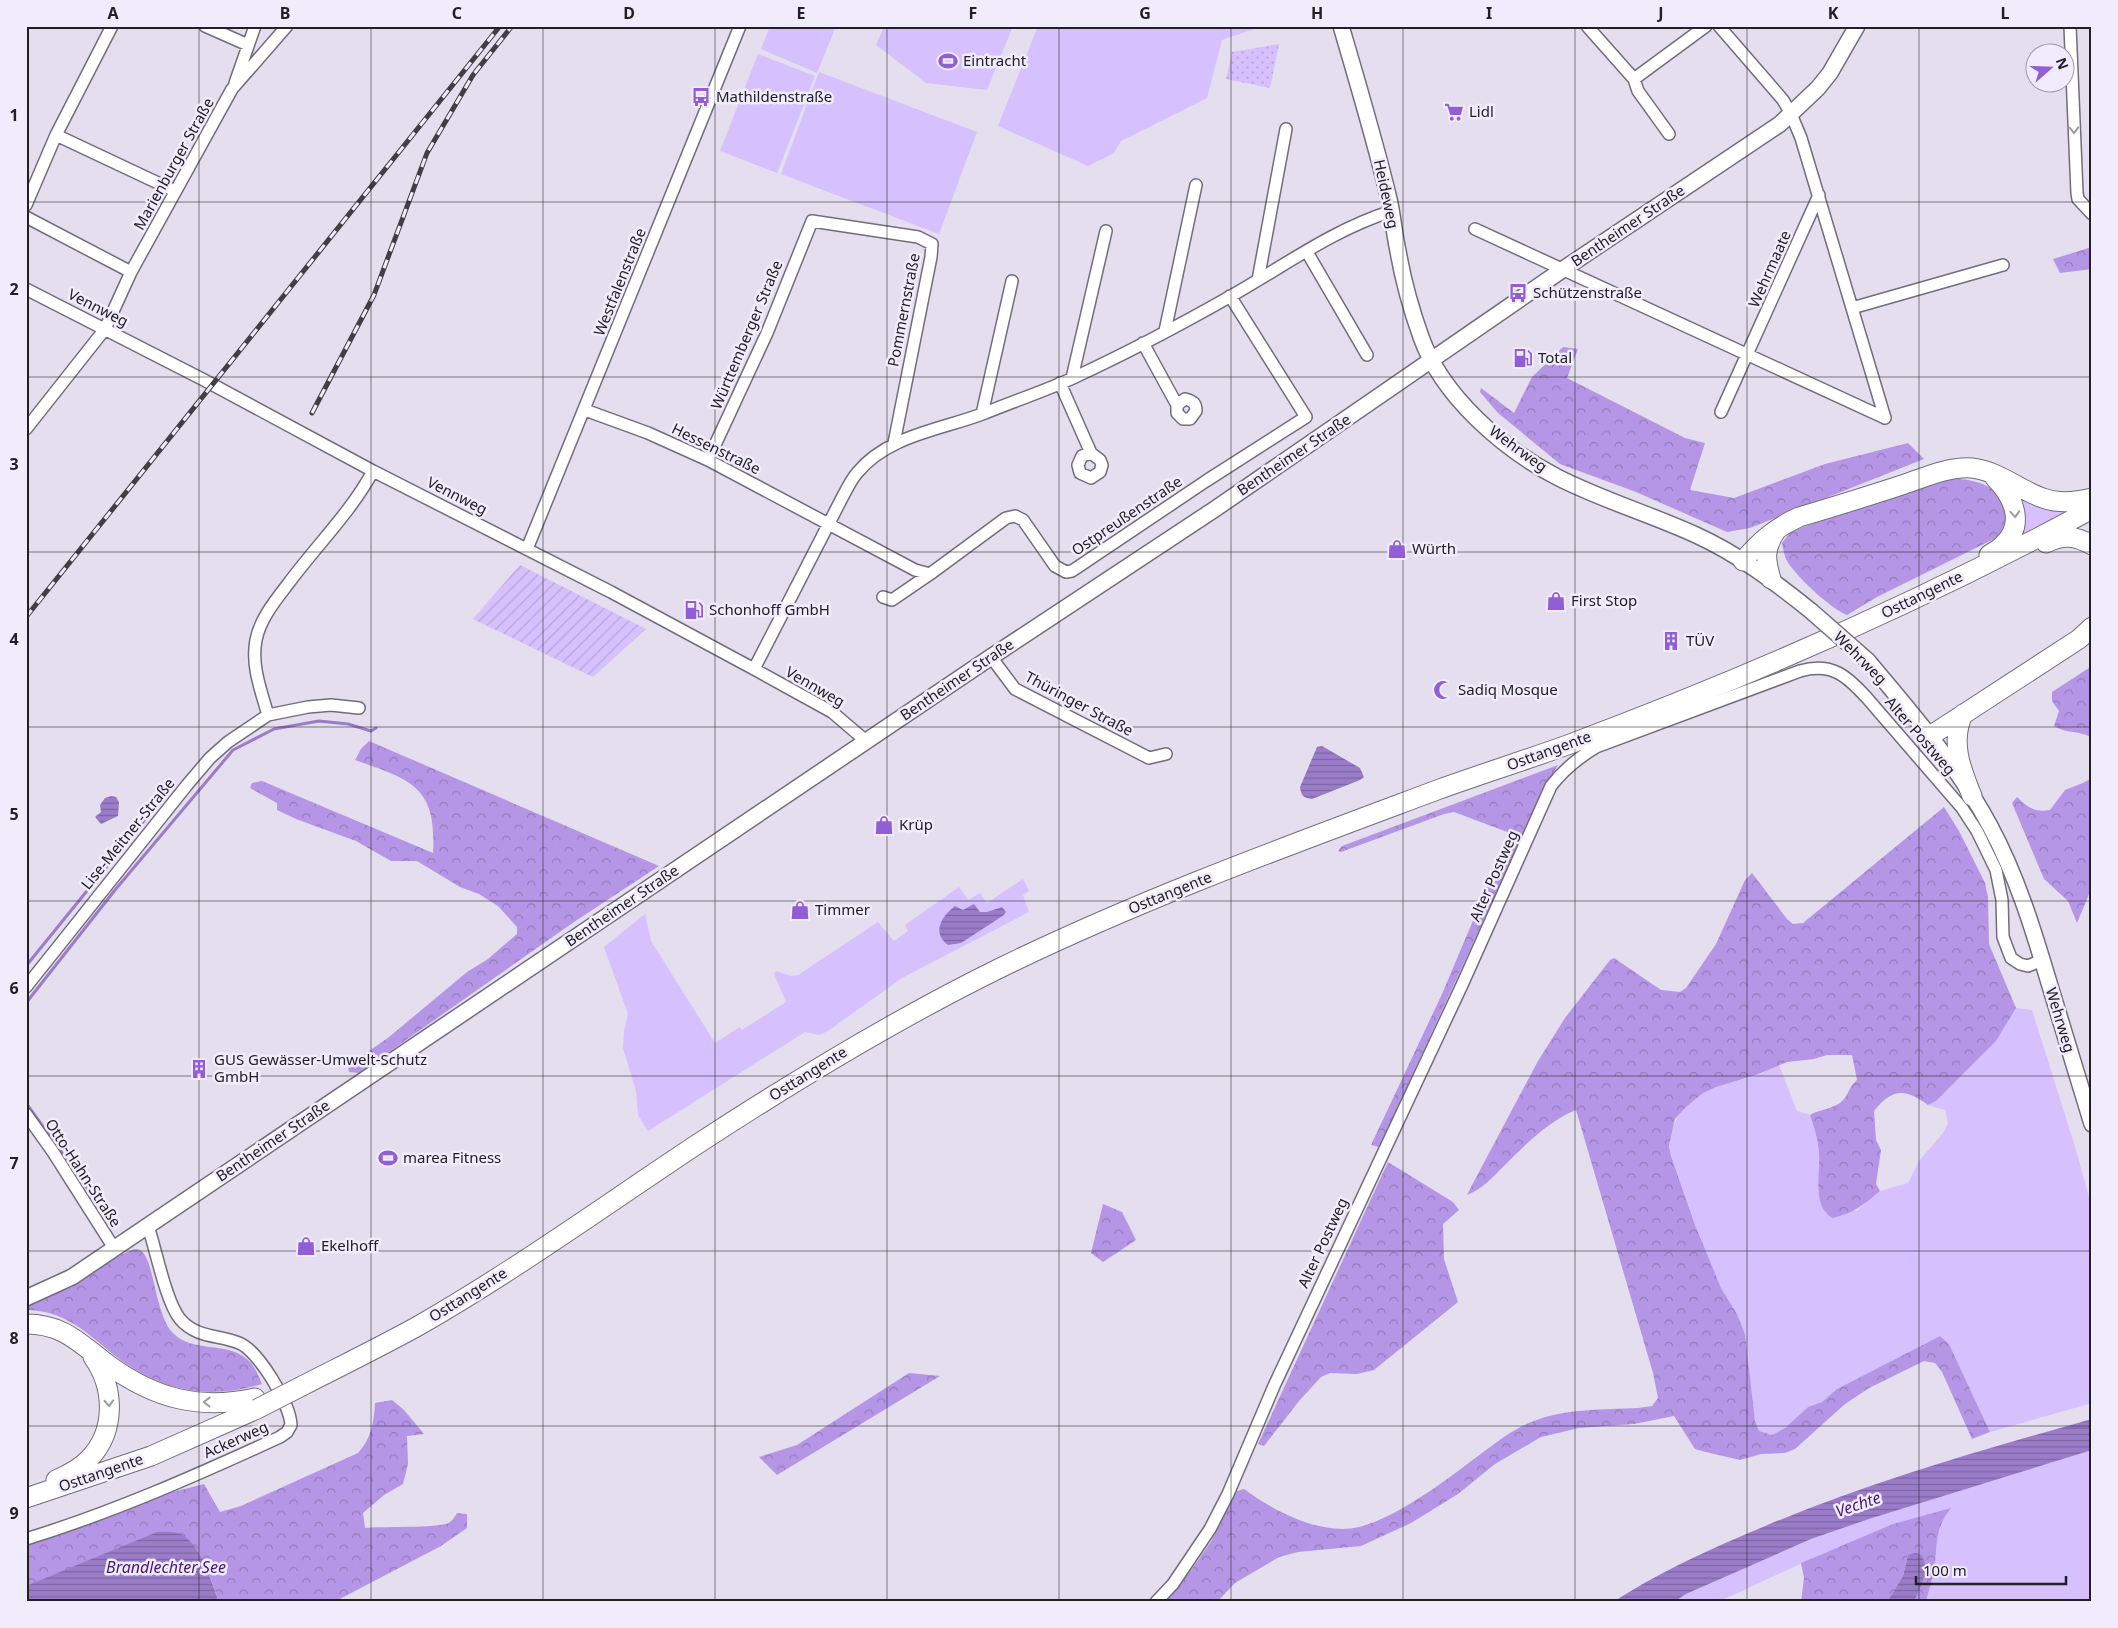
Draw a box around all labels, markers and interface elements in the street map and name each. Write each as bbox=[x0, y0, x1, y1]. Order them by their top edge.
text: A bbox=[107, 2, 119, 24]
text: B bbox=[280, 2, 290, 24]
text: C bbox=[452, 2, 462, 24]
text: D bbox=[623, 2, 635, 24]
text: E bbox=[797, 2, 806, 24]
text: F bbox=[969, 2, 977, 24]
text: G bbox=[1139, 2, 1151, 24]
text: H bbox=[1311, 2, 1323, 24]
text: I bbox=[1486, 2, 1492, 24]
text: J bbox=[1656, 2, 1664, 24]
text: K bbox=[1828, 2, 1839, 24]
text: L bbox=[2001, 2, 2010, 24]
north arrow bbox=[2026, 42, 2076, 92]
sports icon: Eintracht bbox=[937, 50, 959, 72]
place label: Eintracht bbox=[963, 50, 1027, 70]
text: N bbox=[2052, 55, 2074, 72]
bus stop icon: Mathildenstraße bbox=[690, 86, 712, 108]
place label: Mathildenstraße bbox=[716, 86, 832, 106]
street label: Marienburger Straße bbox=[128, 94, 218, 233]
supermarket icon: Lidl bbox=[1443, 101, 1465, 123]
place label: Lidl bbox=[1469, 101, 1494, 121]
text: 1 bbox=[9, 104, 19, 126]
one-way arrow bbox=[2069, 126, 2079, 134]
street label: Heideweg bbox=[1370, 157, 1404, 230]
street label: Bentheimer Straße bbox=[1567, 180, 1688, 271]
street label: Westfalenstraße bbox=[588, 225, 650, 339]
street label: Wehrmaate bbox=[1743, 227, 1795, 310]
street label: Pommernstraße bbox=[882, 251, 924, 368]
street label: Württemberger Straße bbox=[706, 257, 787, 412]
text: 2 bbox=[9, 278, 19, 300]
bus stop icon: Schützenstraße bbox=[1507, 282, 1529, 304]
place label: Schützenstraße bbox=[1533, 282, 1642, 302]
street label: Vennweg bbox=[65, 283, 132, 331]
fuel station icon: Total bbox=[1512, 347, 1534, 369]
place label: Total bbox=[1538, 347, 1572, 367]
street label: Bentheimer Straße bbox=[1233, 409, 1354, 500]
street label: Hessenstraße bbox=[669, 418, 764, 478]
street label: Wehrweg bbox=[1486, 420, 1552, 476]
text: 3 bbox=[9, 453, 19, 475]
street label: Vennweg bbox=[424, 471, 491, 519]
street label: Ostpreußenstraße bbox=[1067, 471, 1186, 560]
one-way arrow bbox=[2009, 510, 2020, 518]
shop icon: Würth bbox=[1386, 538, 1408, 560]
place label: Würth bbox=[1412, 538, 1456, 558]
street label: Osttangente bbox=[1878, 566, 1966, 622]
shop icon: First Stop bbox=[1545, 590, 1567, 612]
place label: First Stop bbox=[1571, 590, 1637, 610]
fuel station icon: Schonhoff GmbH bbox=[683, 599, 705, 621]
place label: Schonhoff GmbH bbox=[709, 599, 830, 619]
street label: Wehrweg bbox=[1830, 627, 1891, 688]
text: 4 bbox=[9, 628, 19, 650]
building icon: TÜV bbox=[1660, 630, 1682, 652]
place label: TÜV bbox=[1686, 630, 1714, 650]
street label: Bentheimer Straße bbox=[896, 634, 1017, 725]
street label: Vennweg bbox=[782, 661, 849, 711]
street label: Thüringer Straße bbox=[1022, 666, 1137, 740]
mosque icon: Sadiq Mosque bbox=[1432, 679, 1454, 701]
place label: Sadiq Mosque bbox=[1458, 679, 1558, 699]
street label: Alter Postweg bbox=[1881, 692, 1960, 779]
street label: Osttangente bbox=[1504, 726, 1594, 775]
street label: Lise-Meitner-Straße bbox=[76, 773, 178, 893]
text: 5 bbox=[9, 803, 19, 825]
shop icon: Krüp bbox=[873, 814, 895, 836]
place label: Krüp bbox=[899, 814, 933, 834]
street label: Alter Postweg bbox=[1464, 827, 1522, 924]
street label: Bentheimer Straße bbox=[561, 860, 682, 951]
street label: Osttangente bbox=[1125, 866, 1214, 918]
shop icon: Timmer bbox=[789, 899, 811, 921]
place label: Timmer bbox=[815, 899, 870, 919]
text: 6 bbox=[9, 977, 19, 999]
street label: Wehrweg bbox=[2042, 985, 2080, 1055]
street label: Osttangente bbox=[765, 1041, 850, 1105]
place label: GUS Gewässer-Umwelt-Schutz GmbH bbox=[214, 1049, 427, 1086]
building icon: GUS Gewässer-Umwelt-Schutz GmbH bbox=[188, 1058, 210, 1080]
street label: Bentheimer Straße bbox=[212, 1095, 333, 1186]
street label: Otto-Hahn-Straße bbox=[41, 1114, 126, 1230]
sports icon: marea Fitness bbox=[377, 1147, 399, 1169]
place label: marea Fitness bbox=[403, 1147, 501, 1167]
text: 7 bbox=[9, 1152, 19, 1174]
street label: Alter Postweg bbox=[1292, 1194, 1352, 1291]
shop icon: Ekelhoff bbox=[295, 1235, 317, 1257]
place label: Ekelhoff bbox=[321, 1235, 379, 1255]
street label: Osttangente bbox=[425, 1262, 510, 1326]
text: 8 bbox=[9, 1327, 19, 1349]
one-way arrow bbox=[203, 1397, 210, 1407]
one-way arrow bbox=[104, 1400, 115, 1408]
street label: Ackerweg bbox=[200, 1416, 271, 1462]
street label: Osttangente bbox=[56, 1448, 146, 1496]
water label: Vechte bbox=[1833, 1486, 1883, 1522]
text: 9 bbox=[9, 1502, 19, 1524]
scale bar bbox=[1916, 1553, 2066, 1585]
water label: Brandlechter See bbox=[106, 1556, 226, 1578]
text: 100 m bbox=[1923, 1560, 1967, 1580]

